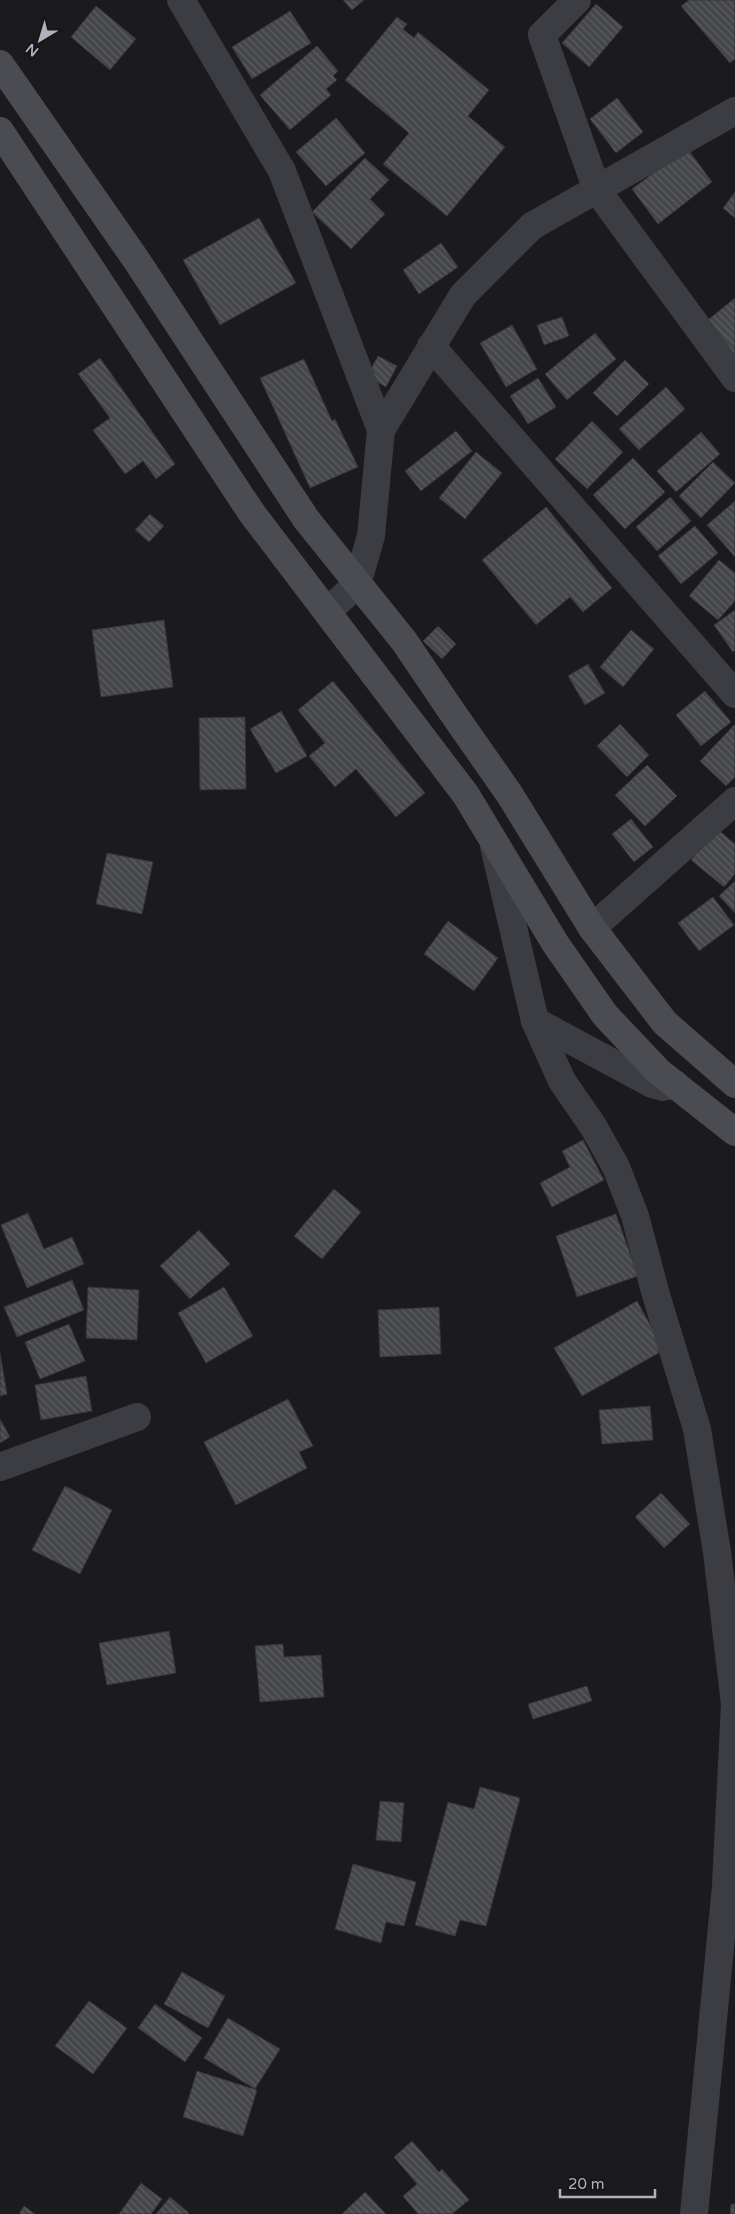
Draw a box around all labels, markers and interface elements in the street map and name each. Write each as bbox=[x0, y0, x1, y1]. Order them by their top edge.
north arrow bbox=[15, 15, 65, 65]
text: N bbox=[23, 40, 42, 60]
scale bar bbox=[560, 2166, 655, 2198]
text: 20 m bbox=[568, 2175, 605, 2193]

